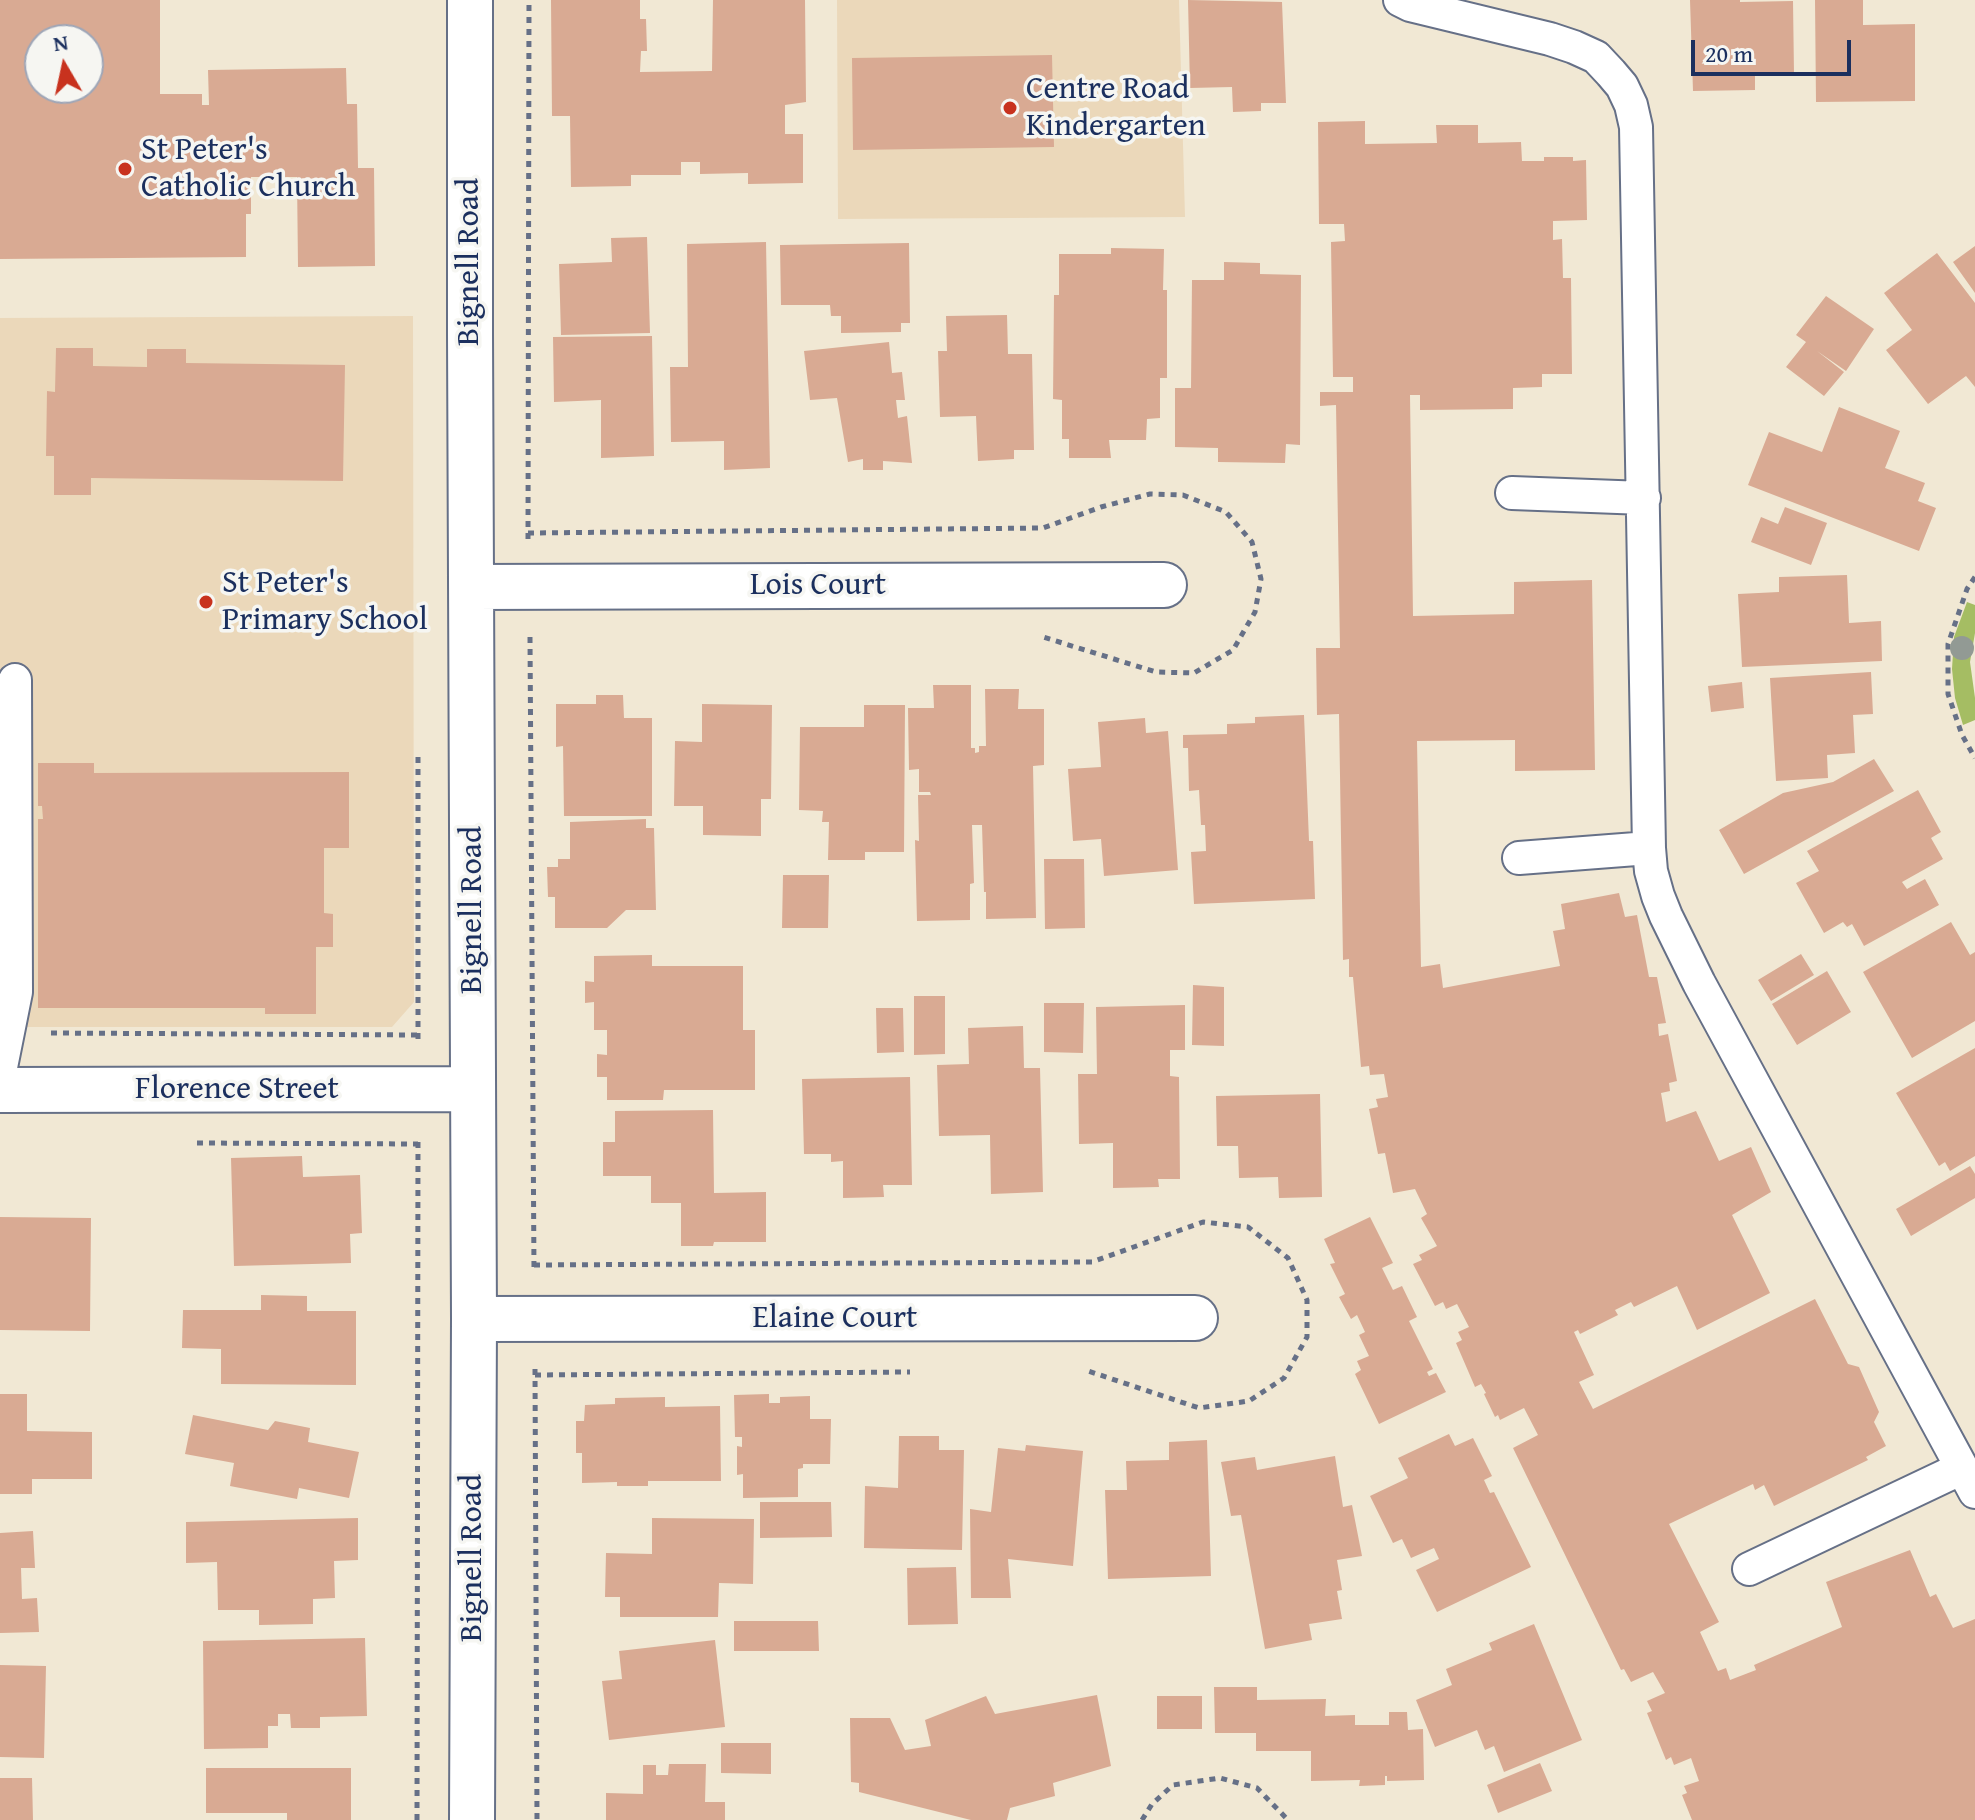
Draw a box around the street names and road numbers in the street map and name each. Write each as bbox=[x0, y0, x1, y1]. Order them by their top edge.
street label: Bignell Road bbox=[451, 178, 489, 346]
street label: Lois Court bbox=[750, 567, 886, 605]
street label: Bignell Road bbox=[454, 826, 492, 994]
street label: Florence Street bbox=[135, 1071, 339, 1109]
street label: Elaine Court bbox=[753, 1300, 917, 1338]
street label: Bignell Road bbox=[454, 1474, 492, 1642]

